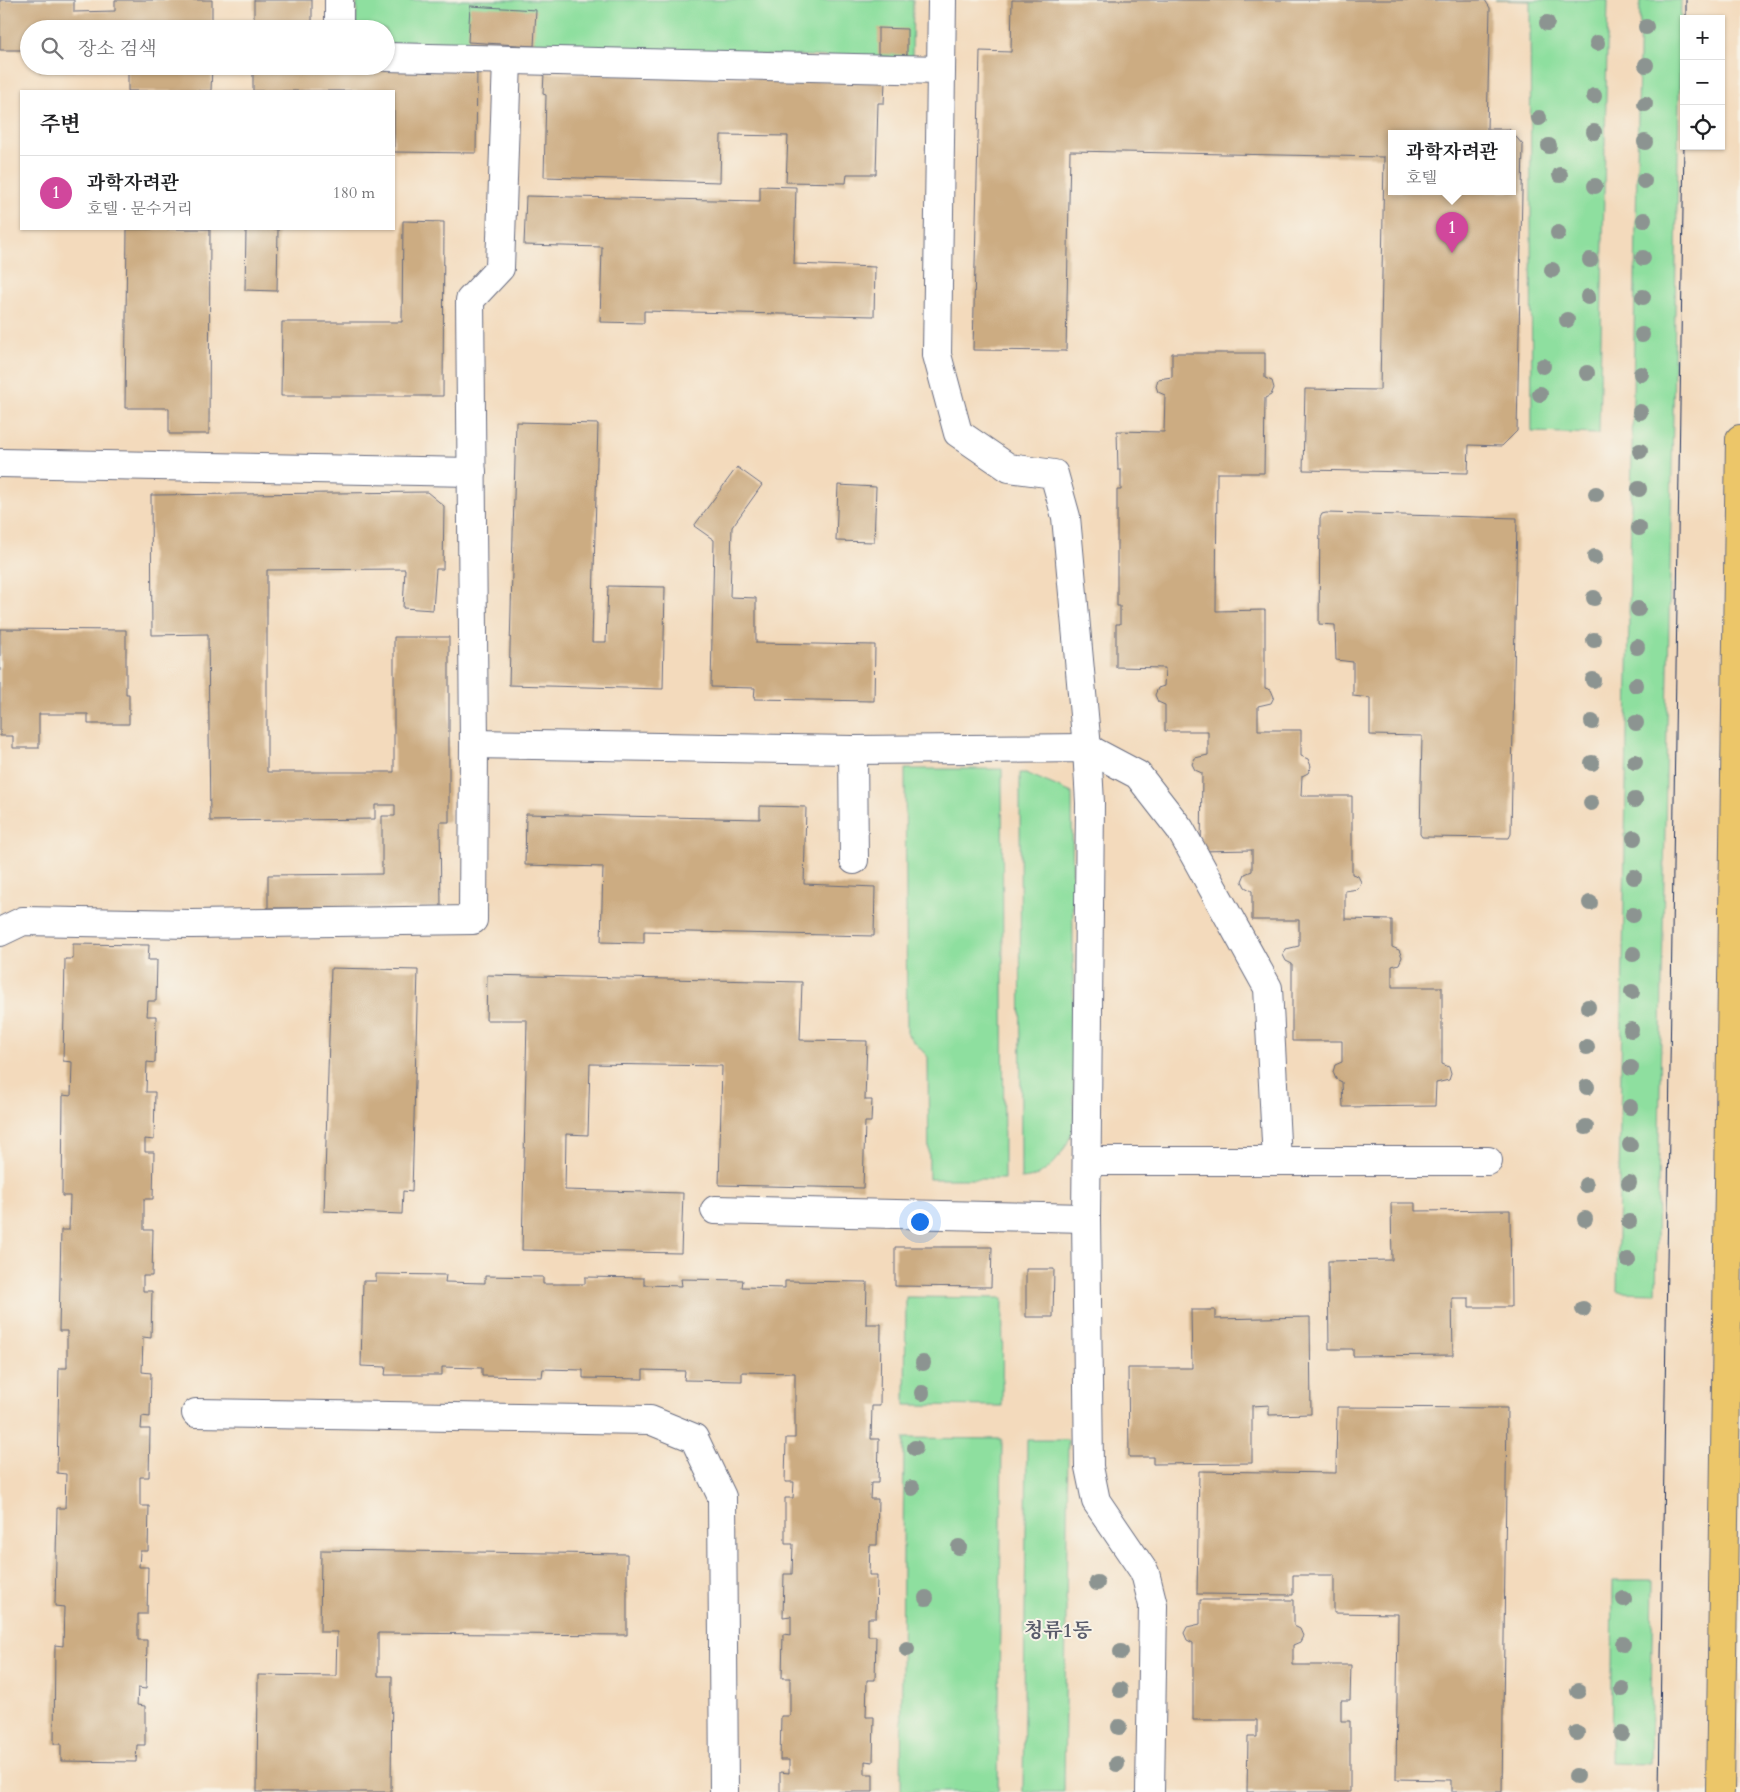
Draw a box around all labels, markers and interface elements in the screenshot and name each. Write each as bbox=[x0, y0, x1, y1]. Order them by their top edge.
map controls bbox=[1680, 15, 1725, 150]
button: + bbox=[1680, 15, 1725, 60]
search box bbox=[20, 20, 395, 75]
icon: search bbox=[38, 34, 66, 62]
text: 장소 검색 bbox=[78, 36, 157, 62]
button: − bbox=[1680, 60, 1725, 105]
button: locate bbox=[1680, 105, 1725, 150]
text: 주변 bbox=[40, 110, 81, 139]
popup bbox=[1388, 130, 1516, 195]
text: 과학자려관 bbox=[1406, 139, 1498, 165]
text: 호텔 bbox=[1406, 167, 1437, 189]
text: 과학자려관 bbox=[87, 170, 179, 196]
text: 1 bbox=[52, 182, 60, 204]
text: 180 m bbox=[333, 182, 375, 204]
text: 호텔 · 문수거리 bbox=[87, 198, 192, 220]
pin: 1 bbox=[1436, 212, 1468, 253]
your location bbox=[907, 1209, 933, 1235]
district label: 청류1동 bbox=[1024, 1617, 1093, 1644]

